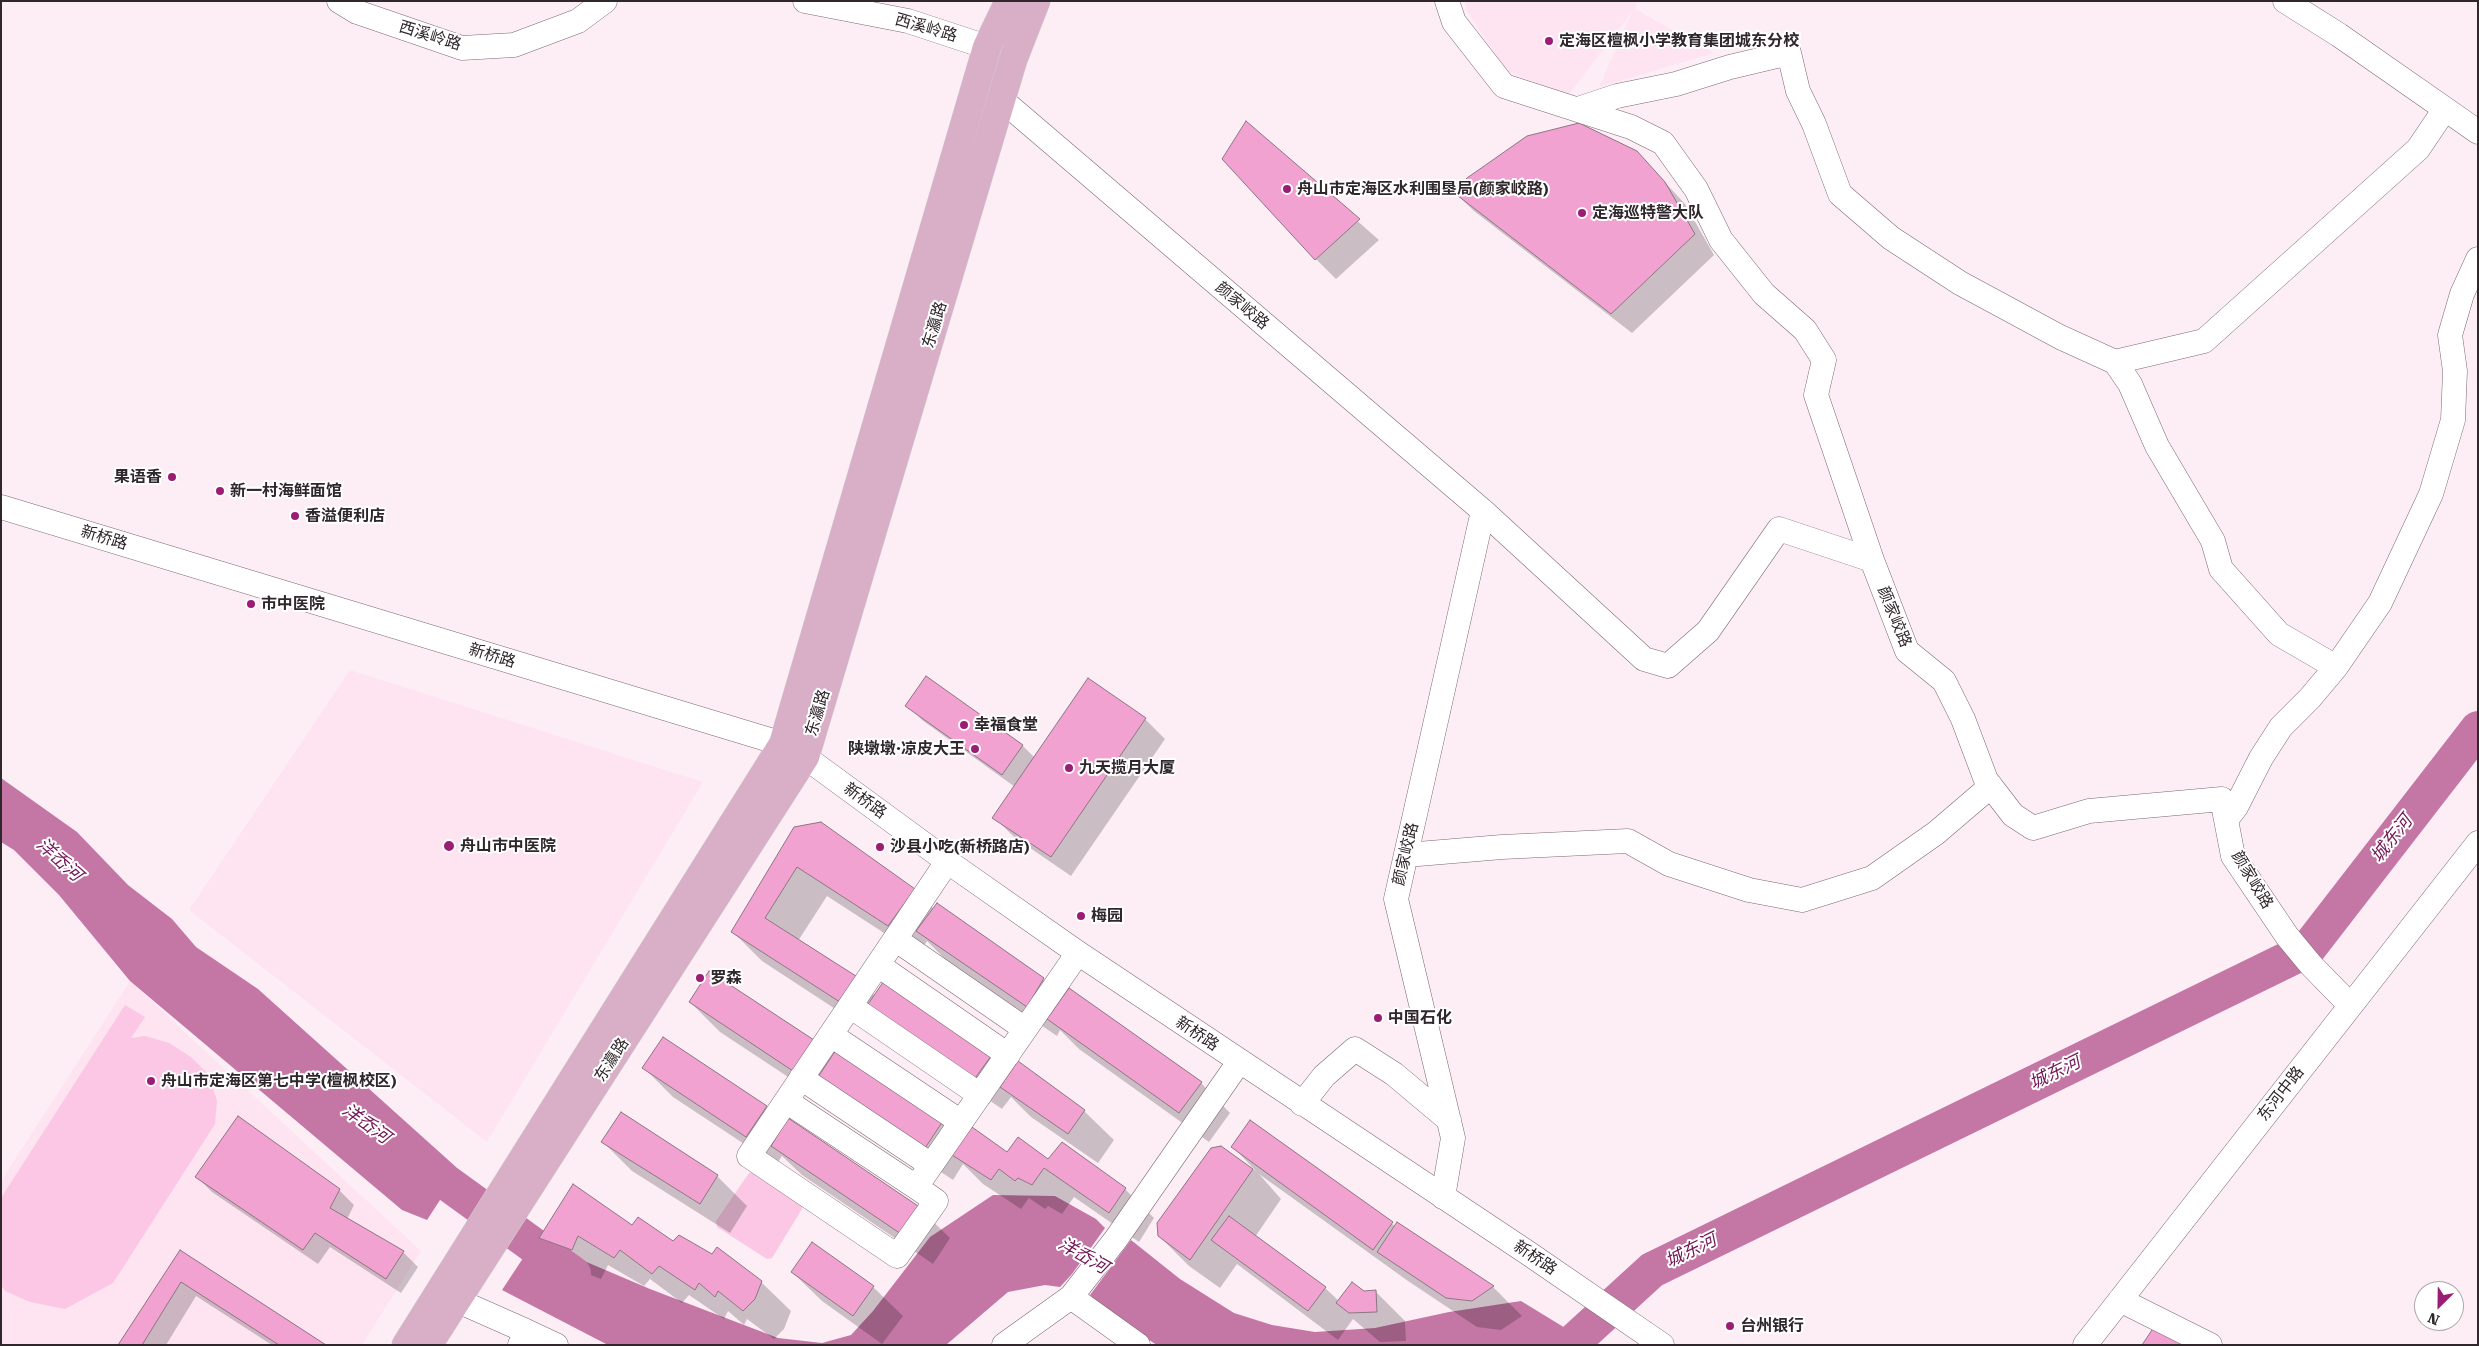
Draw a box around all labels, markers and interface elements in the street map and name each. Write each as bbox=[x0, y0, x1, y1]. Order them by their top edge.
street label: 西溪岭路 bbox=[893, 10, 959, 46]
street label: 西溪岭路 bbox=[397, 17, 463, 55]
place label: 定海区檀枫小学教育集团城东分校 bbox=[1559, 31, 1799, 51]
marker: 定海区檀枫小学教育集团城东分校 bbox=[1543, 35, 1555, 47]
place label: 舟山市定海区水利围垦局(颜家峧路) bbox=[1297, 179, 1548, 199]
marker: 舟山市定海区水利围垦局(颜家峧路) bbox=[1281, 183, 1293, 195]
place label: 定海巡特警大队 bbox=[1592, 203, 1704, 223]
marker: 定海巡特警大队 bbox=[1576, 207, 1588, 219]
street label: 颜家峧路 bbox=[1211, 278, 1273, 334]
street label: 东瀛路 bbox=[919, 299, 951, 351]
place label: 果语香 bbox=[114, 467, 162, 487]
marker: 果语香 bbox=[166, 471, 178, 483]
place label: 新一村海鲜面馆 bbox=[230, 481, 342, 501]
marker: 新一村海鲜面馆 bbox=[214, 485, 226, 497]
place label: 香溢便利店 bbox=[305, 506, 385, 526]
marker: 香溢便利店 bbox=[289, 510, 301, 522]
street label: 新桥路 bbox=[78, 522, 130, 554]
street label: 颜家峧路 bbox=[1873, 584, 1915, 650]
place label: 市中医院 bbox=[261, 594, 325, 614]
marker: 市中医院 bbox=[245, 598, 257, 610]
street label: 新桥路 bbox=[466, 640, 518, 672]
street label: 东瀛路 bbox=[802, 687, 834, 739]
place label: 幸福食堂 bbox=[974, 715, 1038, 735]
marker: 幸福食堂 bbox=[958, 719, 970, 731]
place label: 陕墩墩·凉皮大王 bbox=[848, 739, 965, 759]
marker: 陕墩墩·凉皮大王 bbox=[969, 743, 981, 755]
place label: 九天揽月大厦 bbox=[1079, 758, 1175, 778]
marker: 九天揽月大厦 bbox=[1063, 762, 1075, 774]
street label: 新桥路 bbox=[840, 779, 890, 823]
water label: 城东河 bbox=[2367, 811, 2417, 867]
street label: 颜家峧路 bbox=[1389, 821, 1423, 887]
water label: 洋岙河 bbox=[32, 834, 86, 886]
place label: 舟山市中医院 bbox=[460, 836, 556, 856]
place label: 沙县小吃(新桥路店) bbox=[890, 837, 1029, 857]
marker: 舟山市中医院 bbox=[442, 839, 456, 853]
marker: 沙县小吃(新桥路店) bbox=[874, 841, 886, 853]
street label: 颜家峧路 bbox=[2227, 848, 2277, 912]
place label: 梅园 bbox=[1091, 906, 1123, 926]
marker: 梅园 bbox=[1075, 910, 1087, 922]
place label: 罗森 bbox=[710, 968, 742, 988]
marker: 罗森 bbox=[694, 972, 706, 984]
place label: 中国石化 bbox=[1388, 1008, 1452, 1028]
marker: 中国石化 bbox=[1372, 1012, 1384, 1024]
street label: 新桥路 bbox=[1172, 1013, 1222, 1055]
street label: 东瀛路 bbox=[591, 1035, 633, 1085]
water label: 城东河 bbox=[2026, 1051, 2084, 1095]
street label: 东河中路 bbox=[2254, 1063, 2308, 1125]
place label: 舟山市定海区第七中学(檀枫校区) bbox=[161, 1071, 396, 1091]
marker: 舟山市定海区第七中学(檀枫校区) bbox=[145, 1075, 157, 1087]
water label: 洋岙河 bbox=[338, 1099, 394, 1149]
water label: 城东河 bbox=[1662, 1229, 1720, 1273]
water label: 洋岙河 bbox=[1054, 1233, 1112, 1279]
street label: 新桥路 bbox=[1510, 1237, 1560, 1279]
north arrow bbox=[2414, 1281, 2464, 1331]
text: N bbox=[2425, 1309, 2442, 1328]
place label: 台州银行 bbox=[1740, 1316, 1804, 1336]
marker: 台州银行 bbox=[1724, 1320, 1736, 1332]

